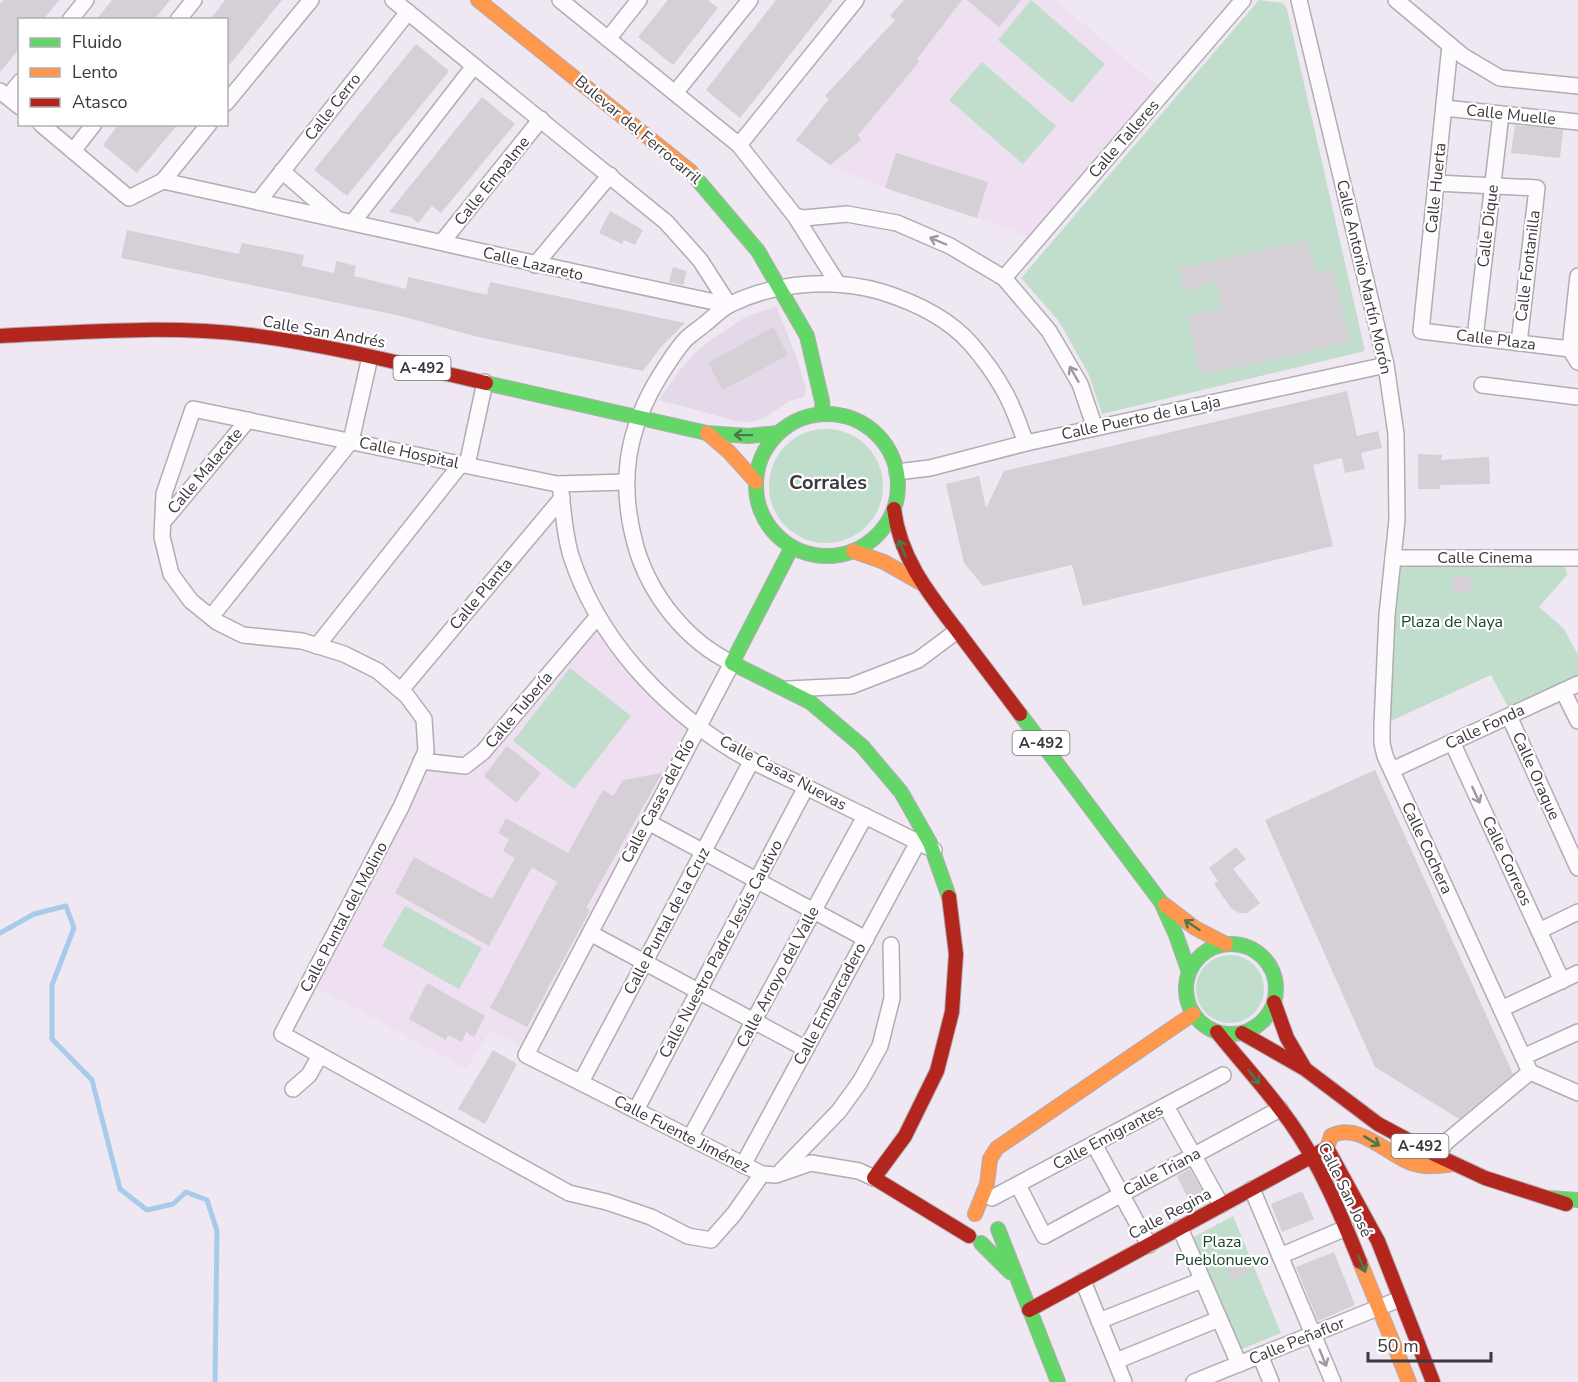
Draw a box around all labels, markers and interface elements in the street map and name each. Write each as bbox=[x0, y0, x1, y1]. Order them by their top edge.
legend bbox=[18, 18, 228, 126]
text: Fluido bbox=[72, 30, 122, 54]
text: Lento bbox=[72, 60, 118, 84]
street label: Calle Cerro bbox=[300, 69, 366, 145]
street label: Bulevar del Ferrocarril bbox=[570, 71, 706, 190]
text: Atasco bbox=[72, 90, 128, 114]
street label: Calle Talleres bbox=[1084, 95, 1164, 183]
street label: Calle Muelle bbox=[1465, 99, 1557, 131]
street label: Calle Empalme bbox=[449, 132, 535, 230]
street label: Calle Huerta bbox=[1420, 142, 1452, 234]
street label: Calle Antonio Martín Morón bbox=[1331, 178, 1397, 376]
street label: Calle Dique bbox=[1472, 183, 1504, 269]
street label: Calle Fontanilla bbox=[1510, 209, 1546, 323]
one-way arrow bbox=[930, 235, 948, 246]
street label: Calle Lazareto bbox=[481, 242, 586, 286]
street label: Calle San Andrés bbox=[261, 310, 387, 354]
street label: Calle Plaza bbox=[1455, 324, 1537, 356]
road number: A-492 bbox=[394, 356, 450, 380]
one-way arrow bbox=[1068, 366, 1080, 383]
street label: Calle Puerto de la Laja bbox=[1060, 390, 1222, 446]
street label: Calle Malacate bbox=[162, 423, 248, 519]
one-way arrow bbox=[733, 429, 753, 441]
street label: Calle Hospital bbox=[357, 432, 461, 474]
district label: Corrales bbox=[789, 469, 867, 496]
one-way arrow bbox=[896, 539, 907, 557]
street label: Calle Cinema bbox=[1437, 547, 1533, 569]
street label: Calle Planta bbox=[444, 553, 518, 635]
park label: Plaza de Naya bbox=[1401, 611, 1503, 633]
street label: Calle Tubería bbox=[480, 667, 558, 753]
street label: Calle Fonda bbox=[1442, 699, 1528, 755]
street label: Calle Oraque bbox=[1507, 728, 1565, 824]
street label: Calle Casas Nuevas bbox=[715, 730, 851, 816]
road number: A-492 bbox=[1012, 731, 1070, 755]
street label: Calle Casas del Río bbox=[616, 735, 700, 867]
one-way arrow bbox=[1471, 786, 1483, 804]
street label: Calle Cochera bbox=[1396, 798, 1458, 898]
street label: Calle Correos bbox=[1477, 813, 1537, 909]
street label: Calle Nuestro Padre Jesús Cautivo bbox=[654, 836, 788, 1062]
street label: Calle Puntal del Molino bbox=[295, 838, 393, 996]
street label: Calle Puntal de la Cruz bbox=[619, 843, 715, 999]
street label: Calle Arroyo del Valle bbox=[731, 902, 825, 1052]
one-way arrow bbox=[1185, 919, 1201, 931]
street label: Calle Embarcadero bbox=[788, 939, 872, 1069]
one-way arrow bbox=[1248, 1069, 1261, 1085]
street label: Calle Fuente Jiménez bbox=[610, 1090, 754, 1178]
street label: Calle Emigrantes bbox=[1049, 1099, 1167, 1175]
road number: A-492 bbox=[1392, 1134, 1448, 1158]
one-way arrow bbox=[1363, 1136, 1380, 1148]
street label: Calle San José bbox=[1313, 1139, 1377, 1241]
street label: Calle Triana bbox=[1119, 1142, 1205, 1202]
street label: Calle Regina bbox=[1125, 1183, 1215, 1245]
park label: Plaza Pueblonuevo bbox=[1175, 1231, 1269, 1271]
one-way arrow bbox=[1357, 1254, 1368, 1272]
street label: Calle Peñaflor bbox=[1246, 1312, 1348, 1370]
scale bar bbox=[1368, 1325, 1491, 1363]
text: 50 m bbox=[1377, 1334, 1419, 1358]
one-way arrow bbox=[1318, 1348, 1329, 1367]

